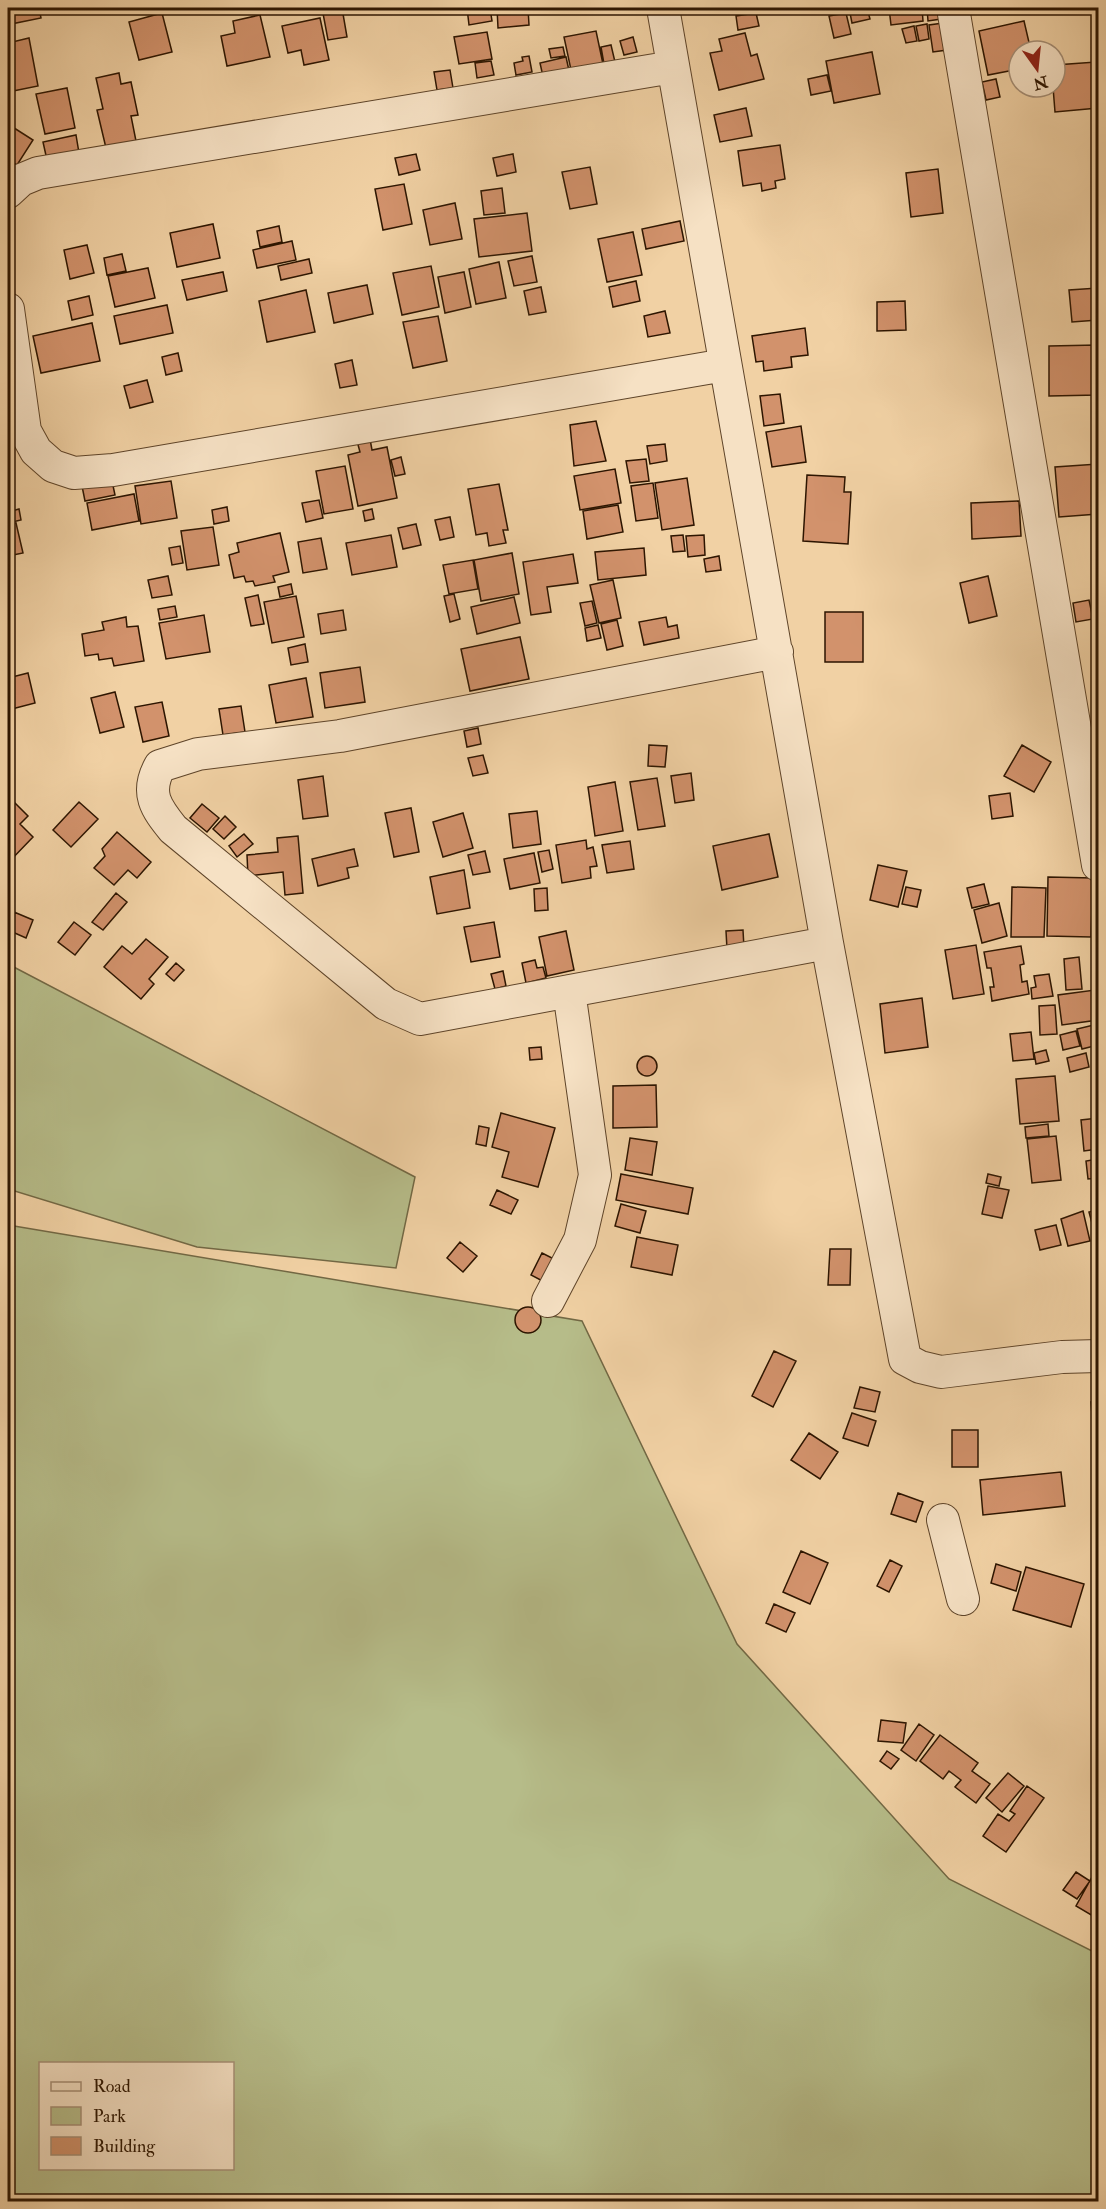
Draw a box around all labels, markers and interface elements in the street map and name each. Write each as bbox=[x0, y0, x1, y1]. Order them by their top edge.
north arrow bbox=[1007, 39, 1067, 99]
text: N bbox=[1030, 71, 1051, 94]
legend bbox=[39, 2062, 234, 2170]
text: Road bbox=[93, 2075, 131, 2098]
text: Park bbox=[93, 2105, 126, 2128]
text: Building bbox=[93, 2135, 156, 2158]

